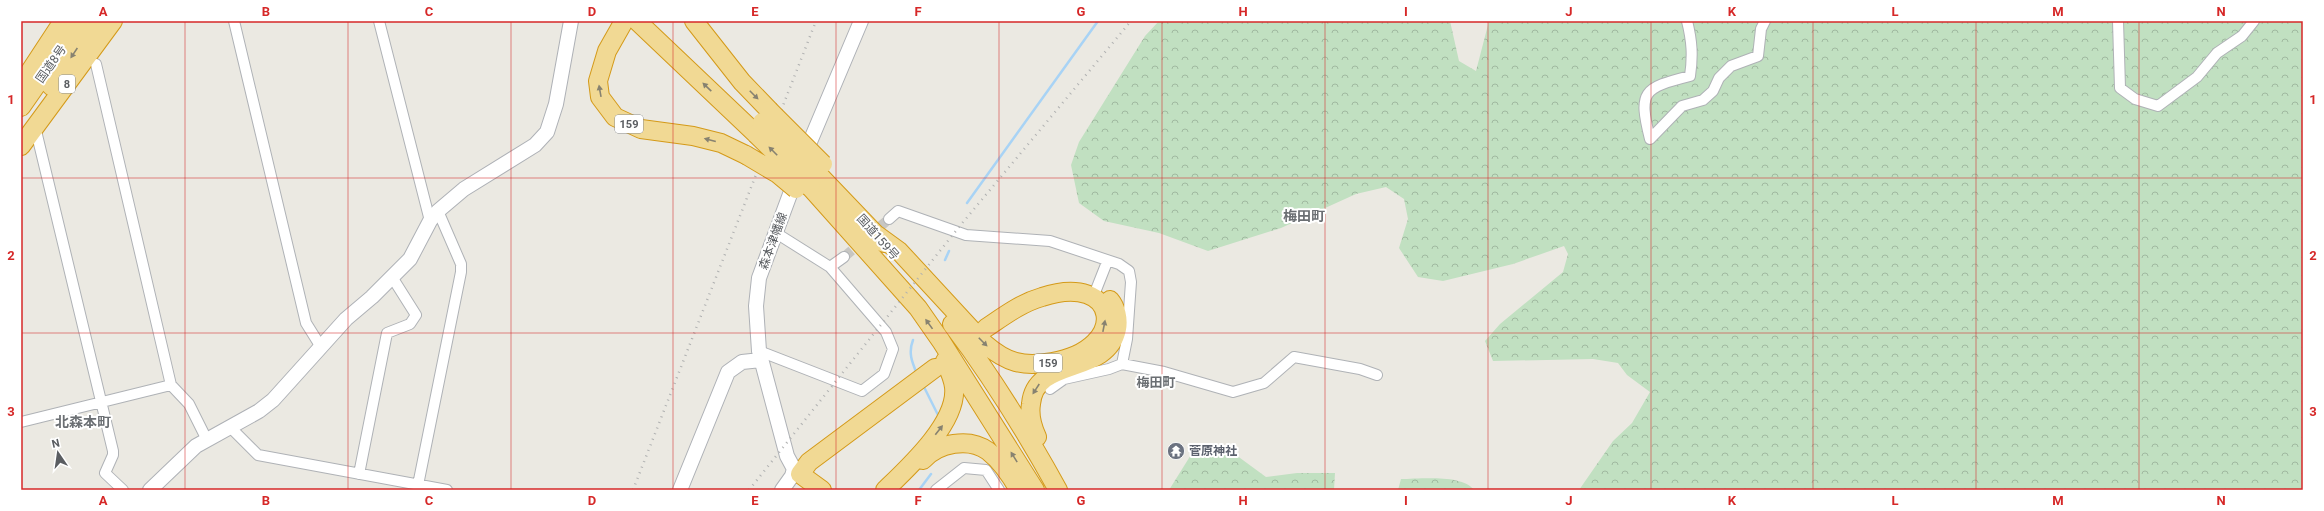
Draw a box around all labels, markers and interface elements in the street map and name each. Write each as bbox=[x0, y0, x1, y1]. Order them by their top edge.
text: A bbox=[99, 4, 108, 19]
text: B bbox=[262, 4, 270, 19]
text: C bbox=[425, 4, 434, 19]
text: D bbox=[588, 4, 596, 19]
text: E bbox=[751, 4, 759, 19]
text: F bbox=[914, 4, 922, 19]
text: G bbox=[1077, 4, 1086, 19]
text: H bbox=[1238, 4, 1248, 19]
text: I bbox=[1404, 4, 1408, 19]
text: J bbox=[1565, 4, 1573, 19]
text: K bbox=[1728, 4, 1737, 19]
text: L bbox=[1891, 4, 1899, 19]
text: M bbox=[2052, 4, 2064, 19]
text: N bbox=[2216, 4, 2226, 19]
street label: 国道8号 bbox=[33, 42, 69, 86]
one-way arrow bbox=[70, 48, 78, 58]
road number: 8 bbox=[59, 75, 75, 93]
one-way arrow bbox=[703, 83, 712, 92]
one-way arrow bbox=[597, 85, 603, 97]
one-way arrow bbox=[749, 90, 759, 100]
text: 1 bbox=[7, 92, 15, 107]
text: 1 bbox=[2309, 92, 2317, 107]
road number: 159 bbox=[615, 115, 643, 133]
one-way arrow bbox=[704, 137, 717, 143]
one-way arrow bbox=[768, 146, 778, 156]
district label: 梅田町 bbox=[1283, 208, 1325, 224]
street label: 森本津幡線 bbox=[756, 210, 790, 272]
street label: 国道159号 bbox=[854, 211, 902, 263]
text: 2 bbox=[7, 248, 15, 263]
text: 2 bbox=[2309, 248, 2317, 263]
one-way arrow bbox=[925, 319, 933, 329]
one-way arrow bbox=[1101, 320, 1107, 332]
one-way arrow bbox=[978, 337, 988, 347]
road number: 159 bbox=[1034, 354, 1062, 372]
district label: 梅田町 bbox=[1136, 375, 1176, 390]
one-way arrow bbox=[1032, 384, 1039, 395]
text: 3 bbox=[7, 404, 15, 419]
text: 3 bbox=[2309, 404, 2317, 419]
district label: 北森本町 bbox=[55, 414, 111, 430]
one-way arrow bbox=[935, 424, 943, 435]
north arrow bbox=[38, 433, 78, 473]
text: N bbox=[51, 436, 61, 451]
temple icon: 菅原神社 bbox=[1166, 441, 1186, 461]
place label: 菅原神社 bbox=[1189, 444, 1237, 458]
one-way arrow bbox=[1011, 451, 1018, 463]
text: A bbox=[99, 493, 108, 508]
text: B bbox=[262, 493, 270, 508]
text: C bbox=[425, 493, 434, 508]
text: D bbox=[588, 493, 596, 508]
text: E bbox=[751, 493, 759, 508]
text: F bbox=[914, 493, 922, 508]
text: G bbox=[1077, 493, 1086, 508]
text: H bbox=[1238, 493, 1248, 508]
text: I bbox=[1404, 493, 1408, 508]
text: J bbox=[1565, 493, 1573, 508]
text: K bbox=[1728, 493, 1737, 508]
text: L bbox=[1891, 493, 1899, 508]
text: M bbox=[2052, 493, 2064, 508]
text: N bbox=[2216, 493, 2226, 508]

